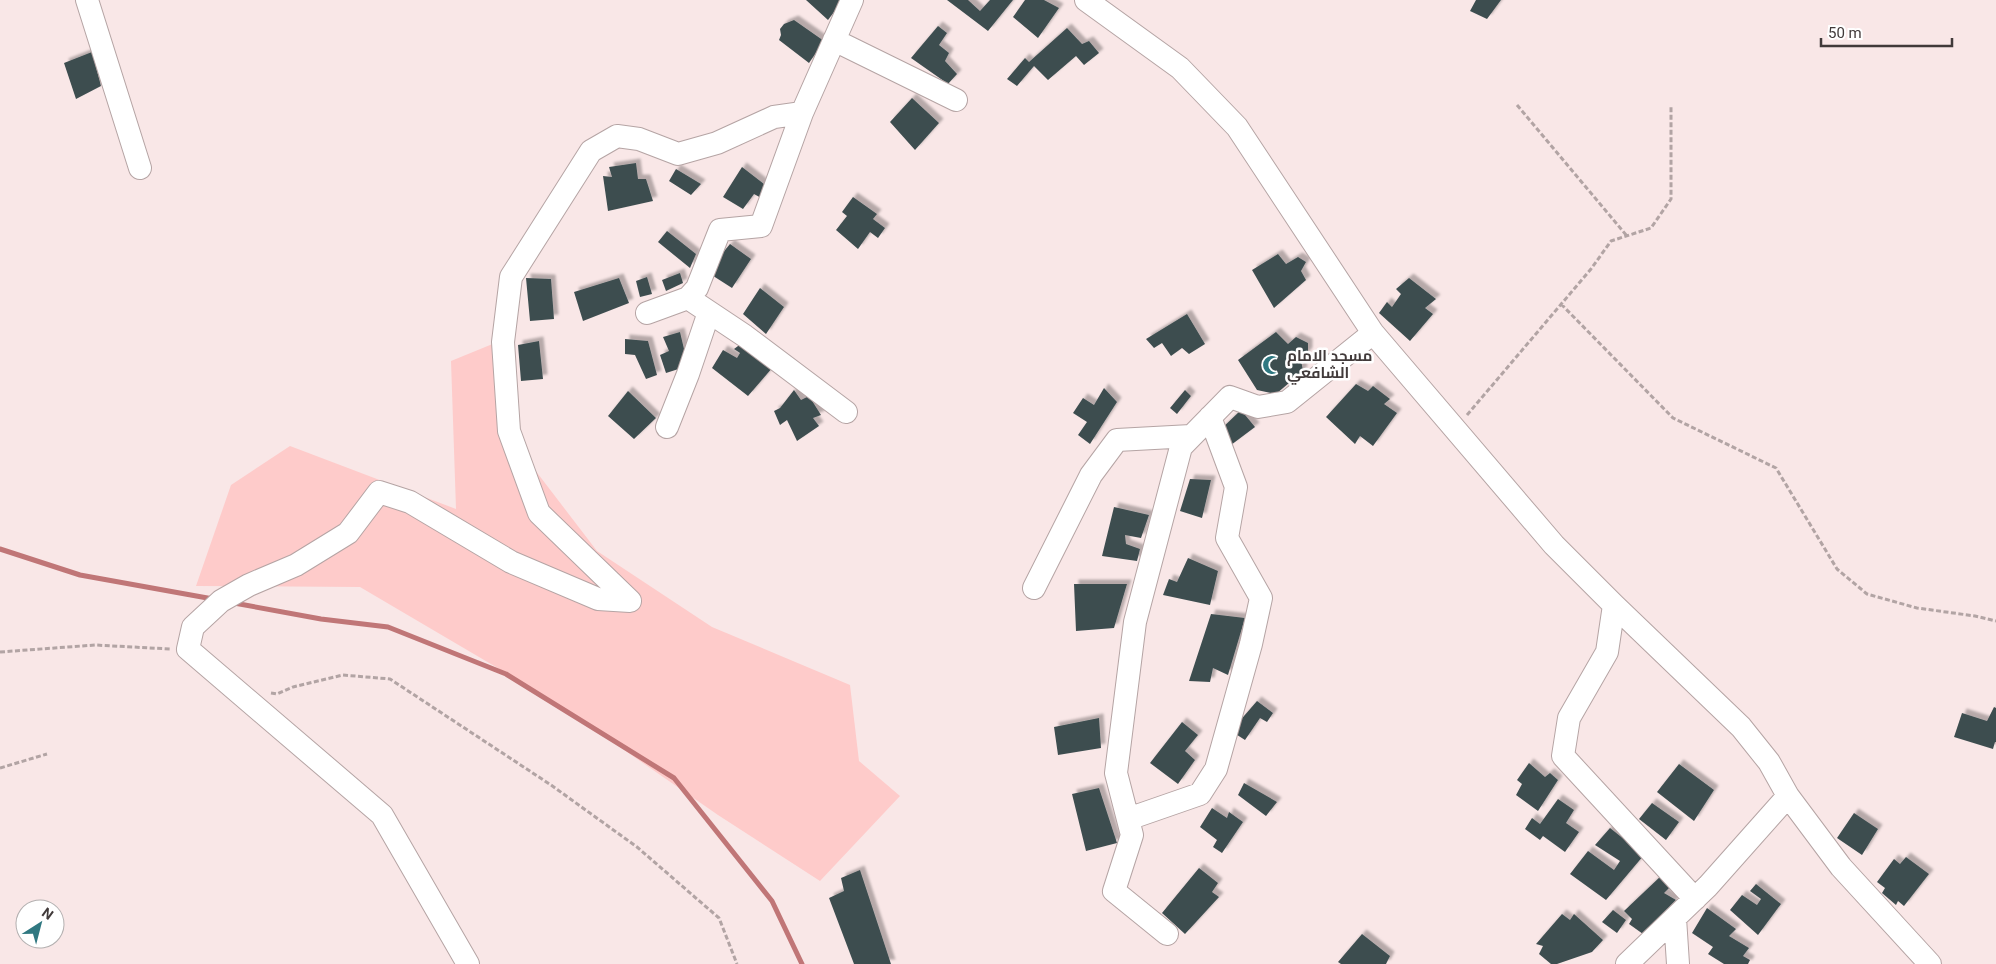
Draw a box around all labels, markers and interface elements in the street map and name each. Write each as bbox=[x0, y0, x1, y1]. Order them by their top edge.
scale bar bbox=[1821, 15, 1952, 47]
text: 50 m bbox=[1828, 24, 1862, 42]
place label: مسجد الامام الشافعي bbox=[1287, 347, 1372, 385]
mosque icon: مسجد الامام الشافعي bbox=[1261, 354, 1283, 376]
north arrow bbox=[15, 899, 65, 949]
text: N bbox=[39, 904, 56, 923]

